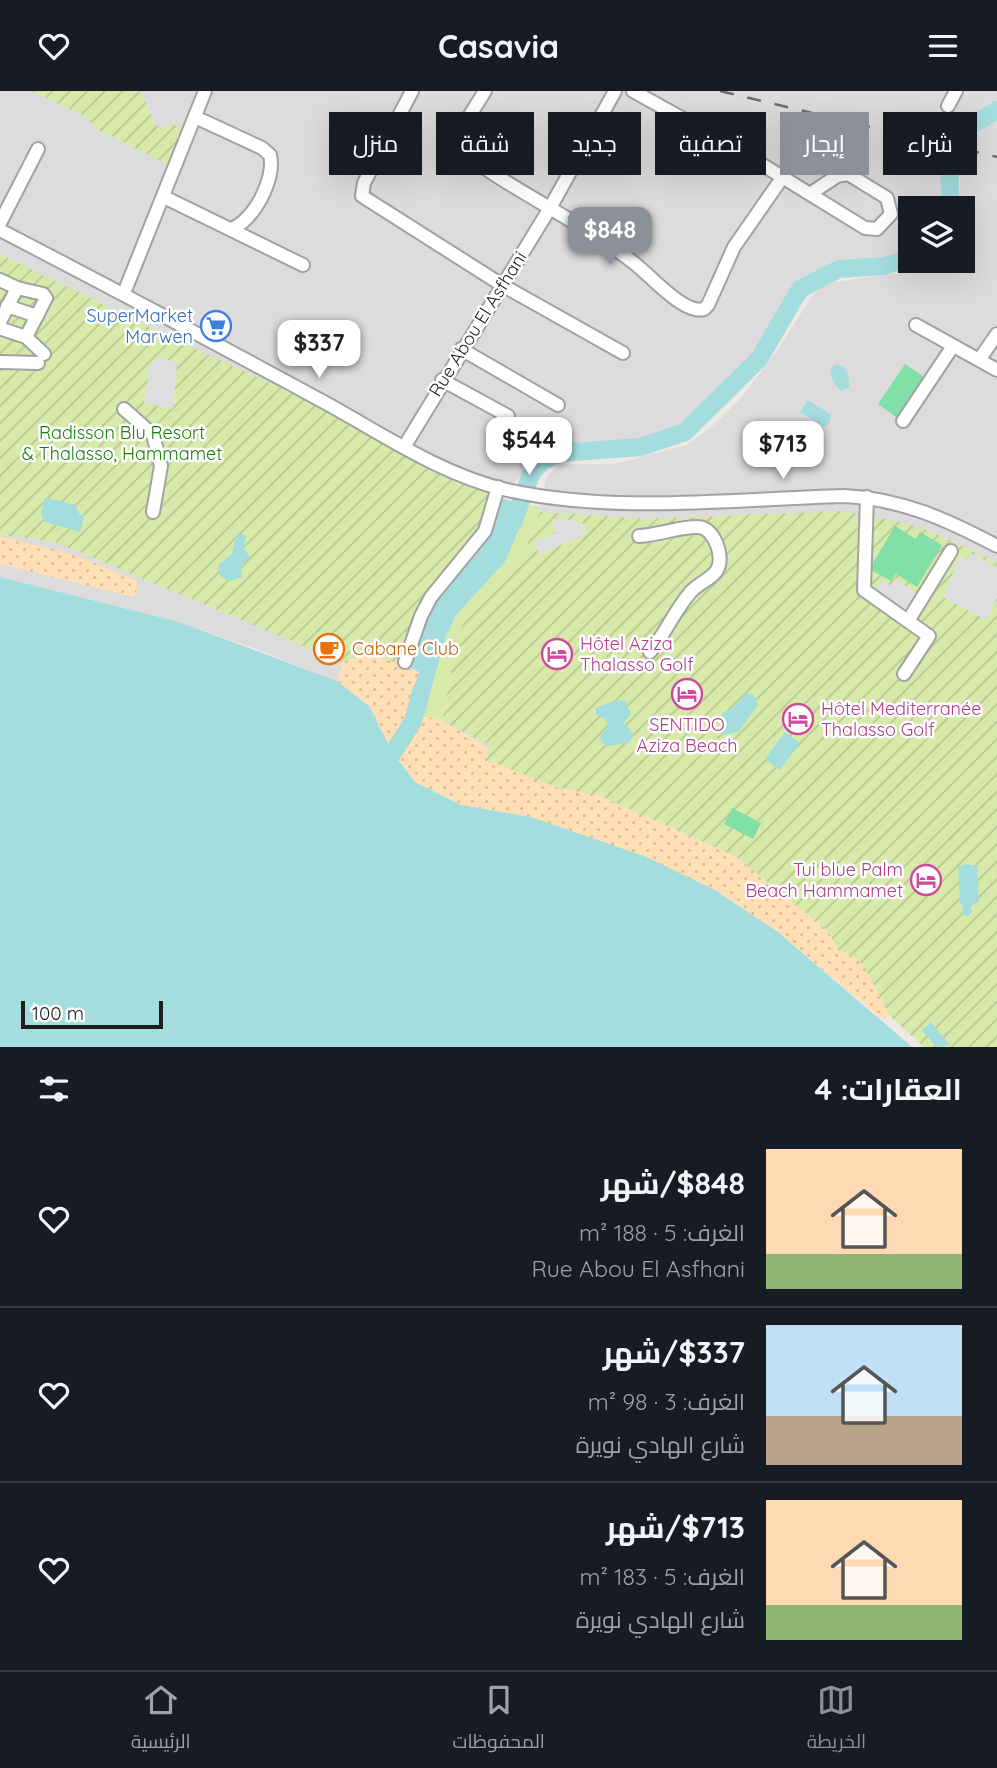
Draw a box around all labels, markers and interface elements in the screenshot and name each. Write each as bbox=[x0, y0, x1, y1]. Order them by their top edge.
text: Casavia bbox=[438, 26, 559, 66]
icon: heart bbox=[35, 27, 73, 65]
icon: menu bbox=[924, 27, 962, 65]
chip: منزل bbox=[329, 112, 422, 175]
chip: شقة bbox=[436, 112, 534, 175]
chip: جديد bbox=[548, 112, 641, 175]
chip: تصفية bbox=[655, 112, 766, 175]
chip: إيجار bbox=[780, 112, 869, 175]
chip: شراء bbox=[883, 112, 977, 175]
map controls bbox=[898, 196, 975, 273]
button: layers bbox=[898, 196, 975, 273]
pin: $848 bbox=[569, 207, 651, 267]
text: $848 bbox=[584, 215, 636, 244]
street label: Rue Abou El Asfhani bbox=[424, 247, 532, 401]
place label: SuperMarket Marwen bbox=[86, 304, 193, 348]
supermarket icon: SuperMarket Marwen bbox=[199, 309, 233, 343]
pin: $337 bbox=[278, 321, 360, 380]
text: $337 bbox=[293, 328, 345, 357]
pin: $544 bbox=[488, 417, 570, 477]
park label: Radisson Blu Resort & Thalasso, Hammamet bbox=[22, 421, 222, 465]
pin: $713 bbox=[742, 421, 824, 481]
text: $544 bbox=[502, 425, 556, 454]
text: $713 bbox=[759, 429, 807, 458]
cafe icon: Cabane Club bbox=[312, 632, 346, 666]
place label: Hôtel Aziza Thalasso Golf bbox=[580, 632, 694, 676]
place label: Cabane Club bbox=[352, 637, 459, 660]
hotel icon: Hôtel Aziza Thalasso Golf bbox=[540, 637, 574, 671]
hotel icon: SENTIDO Aziza Beach bbox=[670, 677, 704, 711]
place label: Hôtel Mediterranée Thalasso Golf bbox=[821, 697, 981, 741]
hotel icon: Hôtel Mediterranée Thalasso Golf bbox=[781, 702, 815, 736]
place label: SENTIDO Aziza Beach bbox=[637, 713, 737, 757]
place label: Tui blue Palm Beach Hammamet bbox=[745, 858, 903, 902]
hotel icon: Tui blue Palm Beach Hammamet bbox=[909, 863, 943, 897]
scale bar bbox=[21, 998, 163, 1030]
text: 100 m bbox=[32, 1001, 84, 1025]
icon: filters bbox=[35, 1070, 73, 1108]
text: العقارات: 4 bbox=[815, 1070, 962, 1108]
text: $848/شهر bbox=[601, 1164, 745, 1202]
icon: home bbox=[822, 1177, 906, 1261]
icon: heart bbox=[35, 1200, 73, 1238]
text: الغرف: 5 · 188 m² bbox=[579, 1218, 745, 1247]
text: Rue Abou El Asfhani bbox=[532, 1254, 745, 1283]
text: $337/شهر bbox=[603, 1333, 745, 1371]
icon: home bbox=[822, 1353, 906, 1437]
icon: heart bbox=[35, 1376, 73, 1414]
text: الغرف: 3 · 98 m² bbox=[588, 1387, 745, 1416]
text: شارع الهادي نويرة bbox=[576, 1430, 745, 1459]
text: $713/شهر bbox=[606, 1508, 745, 1546]
icon: home bbox=[822, 1528, 906, 1612]
icon: heart bbox=[35, 1551, 73, 1589]
text: الغرف: 5 · 183 m² bbox=[579, 1562, 745, 1591]
text: شارع الهادي نويرة bbox=[576, 1605, 745, 1634]
tab: الرئيسية bbox=[131, 1681, 191, 1759]
tab: المحفوظات bbox=[452, 1681, 545, 1759]
tab: الخريطة bbox=[807, 1681, 866, 1759]

